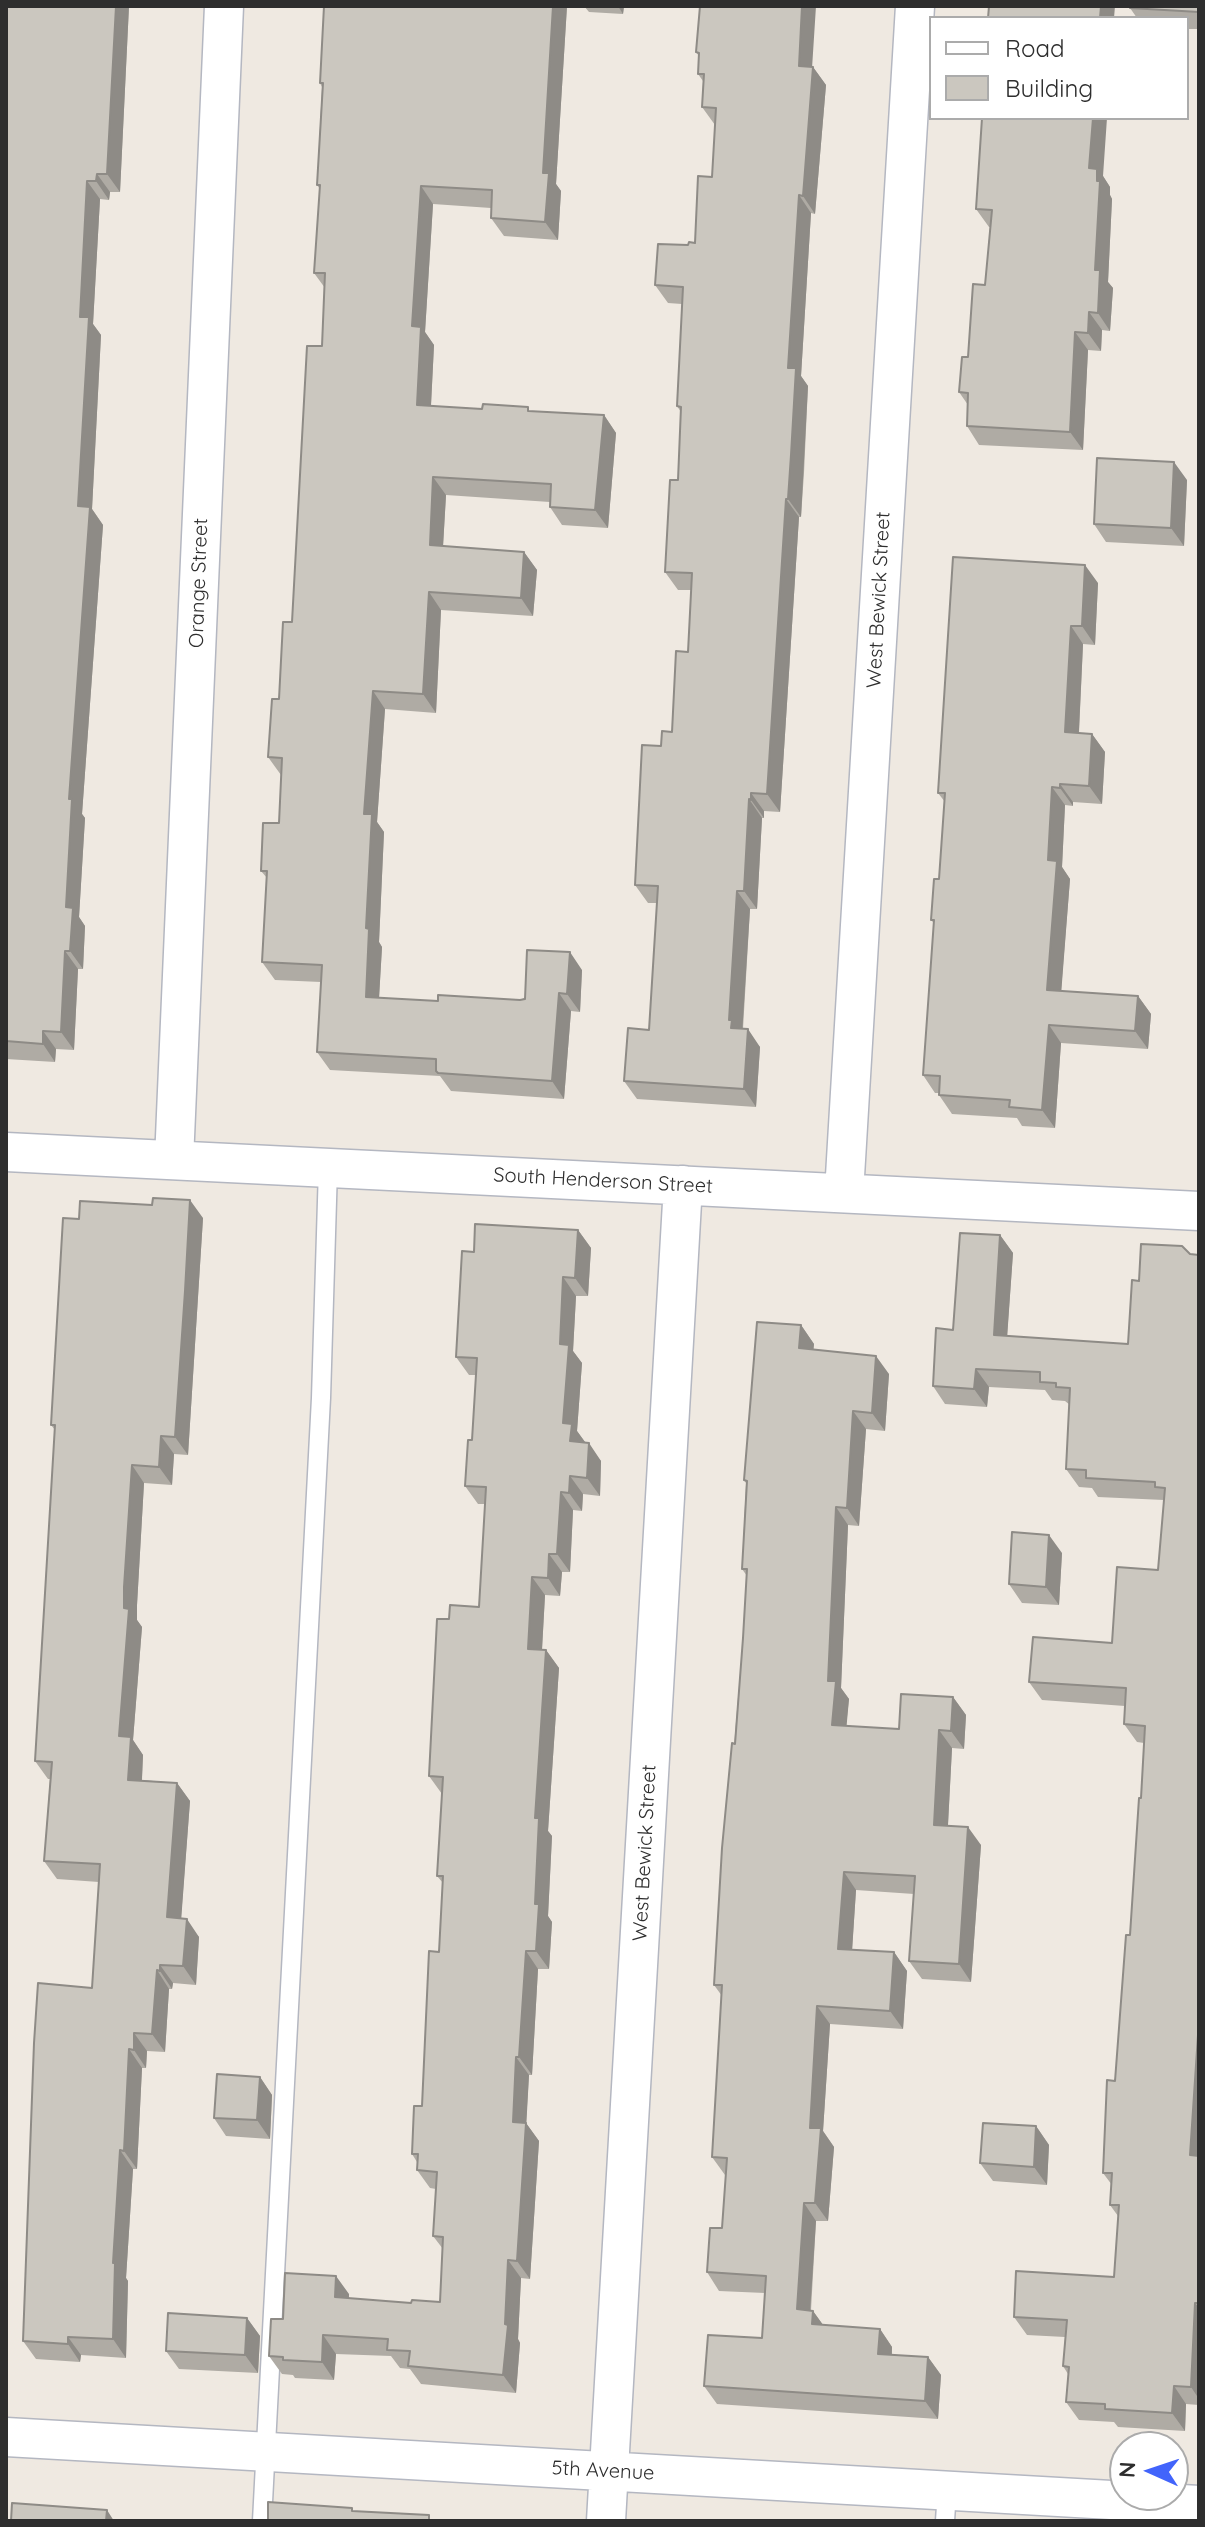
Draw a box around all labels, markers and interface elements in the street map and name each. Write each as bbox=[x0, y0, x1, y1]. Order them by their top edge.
legend bbox=[929, 16, 1189, 120]
text: Road bbox=[1005, 33, 1065, 63]
text: Building bbox=[1005, 73, 1093, 103]
street label: West Bewick Street bbox=[862, 511, 896, 689]
street label: Orange Street bbox=[185, 518, 213, 648]
street label: South Henderson Street bbox=[493, 1163, 713, 1199]
street label: West Bewick Street bbox=[628, 1764, 662, 1942]
north arrow bbox=[1109, 2431, 1189, 2511]
street label: 5th Avenue bbox=[551, 2456, 655, 2486]
text: N bbox=[1113, 2461, 1141, 2479]

